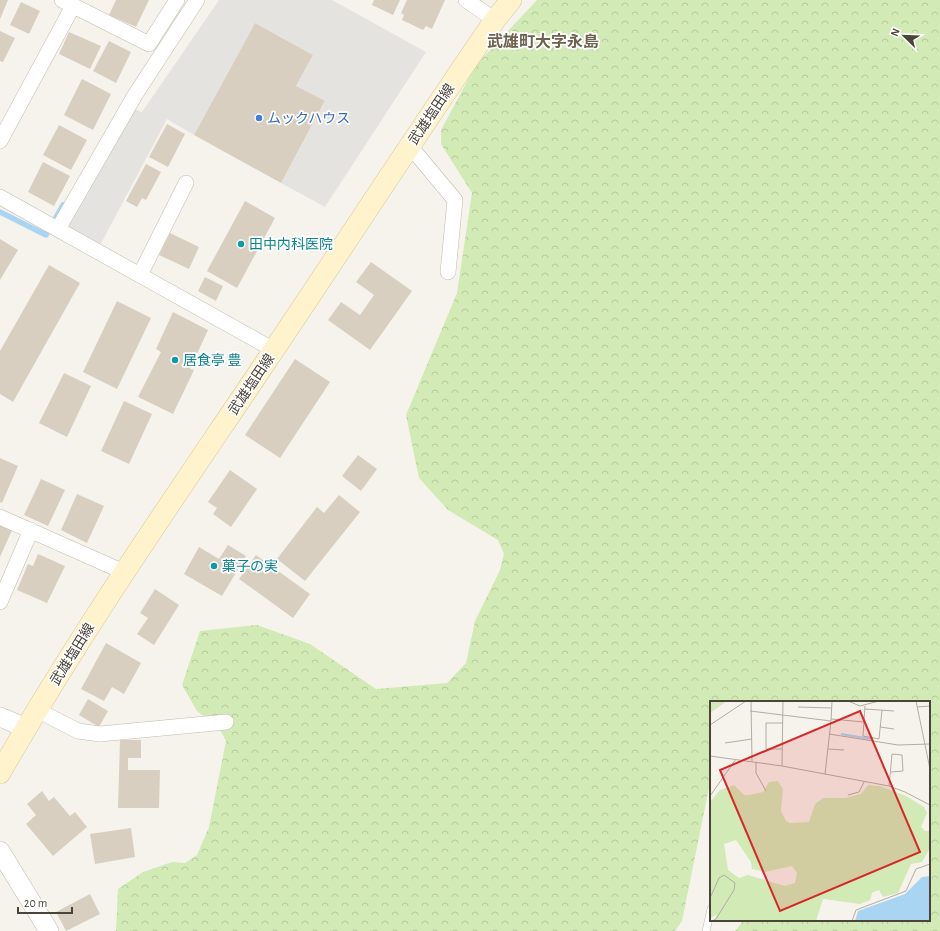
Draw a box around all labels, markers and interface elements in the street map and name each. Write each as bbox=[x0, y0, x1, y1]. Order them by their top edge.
north arrow bbox=[884, 16, 924, 56]
text: N bbox=[889, 27, 902, 38]
district label: 武雄町大字永島 bbox=[487, 33, 599, 50]
street label: 武雄塩田線 bbox=[405, 81, 457, 147]
place label: ムックハウス bbox=[267, 111, 350, 126]
marker: ムックハウス bbox=[254, 113, 264, 123]
place label: 田中内科医院 bbox=[249, 237, 333, 252]
marker: 田中内科医院 bbox=[236, 239, 246, 249]
street label: 武雄塩田線 bbox=[225, 351, 277, 417]
place label: 居食亭 豊 bbox=[183, 353, 241, 368]
marker: 居食亭 豊 bbox=[170, 355, 180, 365]
place label: 菓子の実 bbox=[222, 559, 278, 574]
marker: 菓子の実 bbox=[209, 561, 219, 571]
street label: 武雄塩田線 bbox=[47, 620, 97, 688]
inset map bbox=[710, 701, 930, 921]
scale bar bbox=[18, 889, 72, 915]
text: 20 m bbox=[24, 897, 47, 909]

